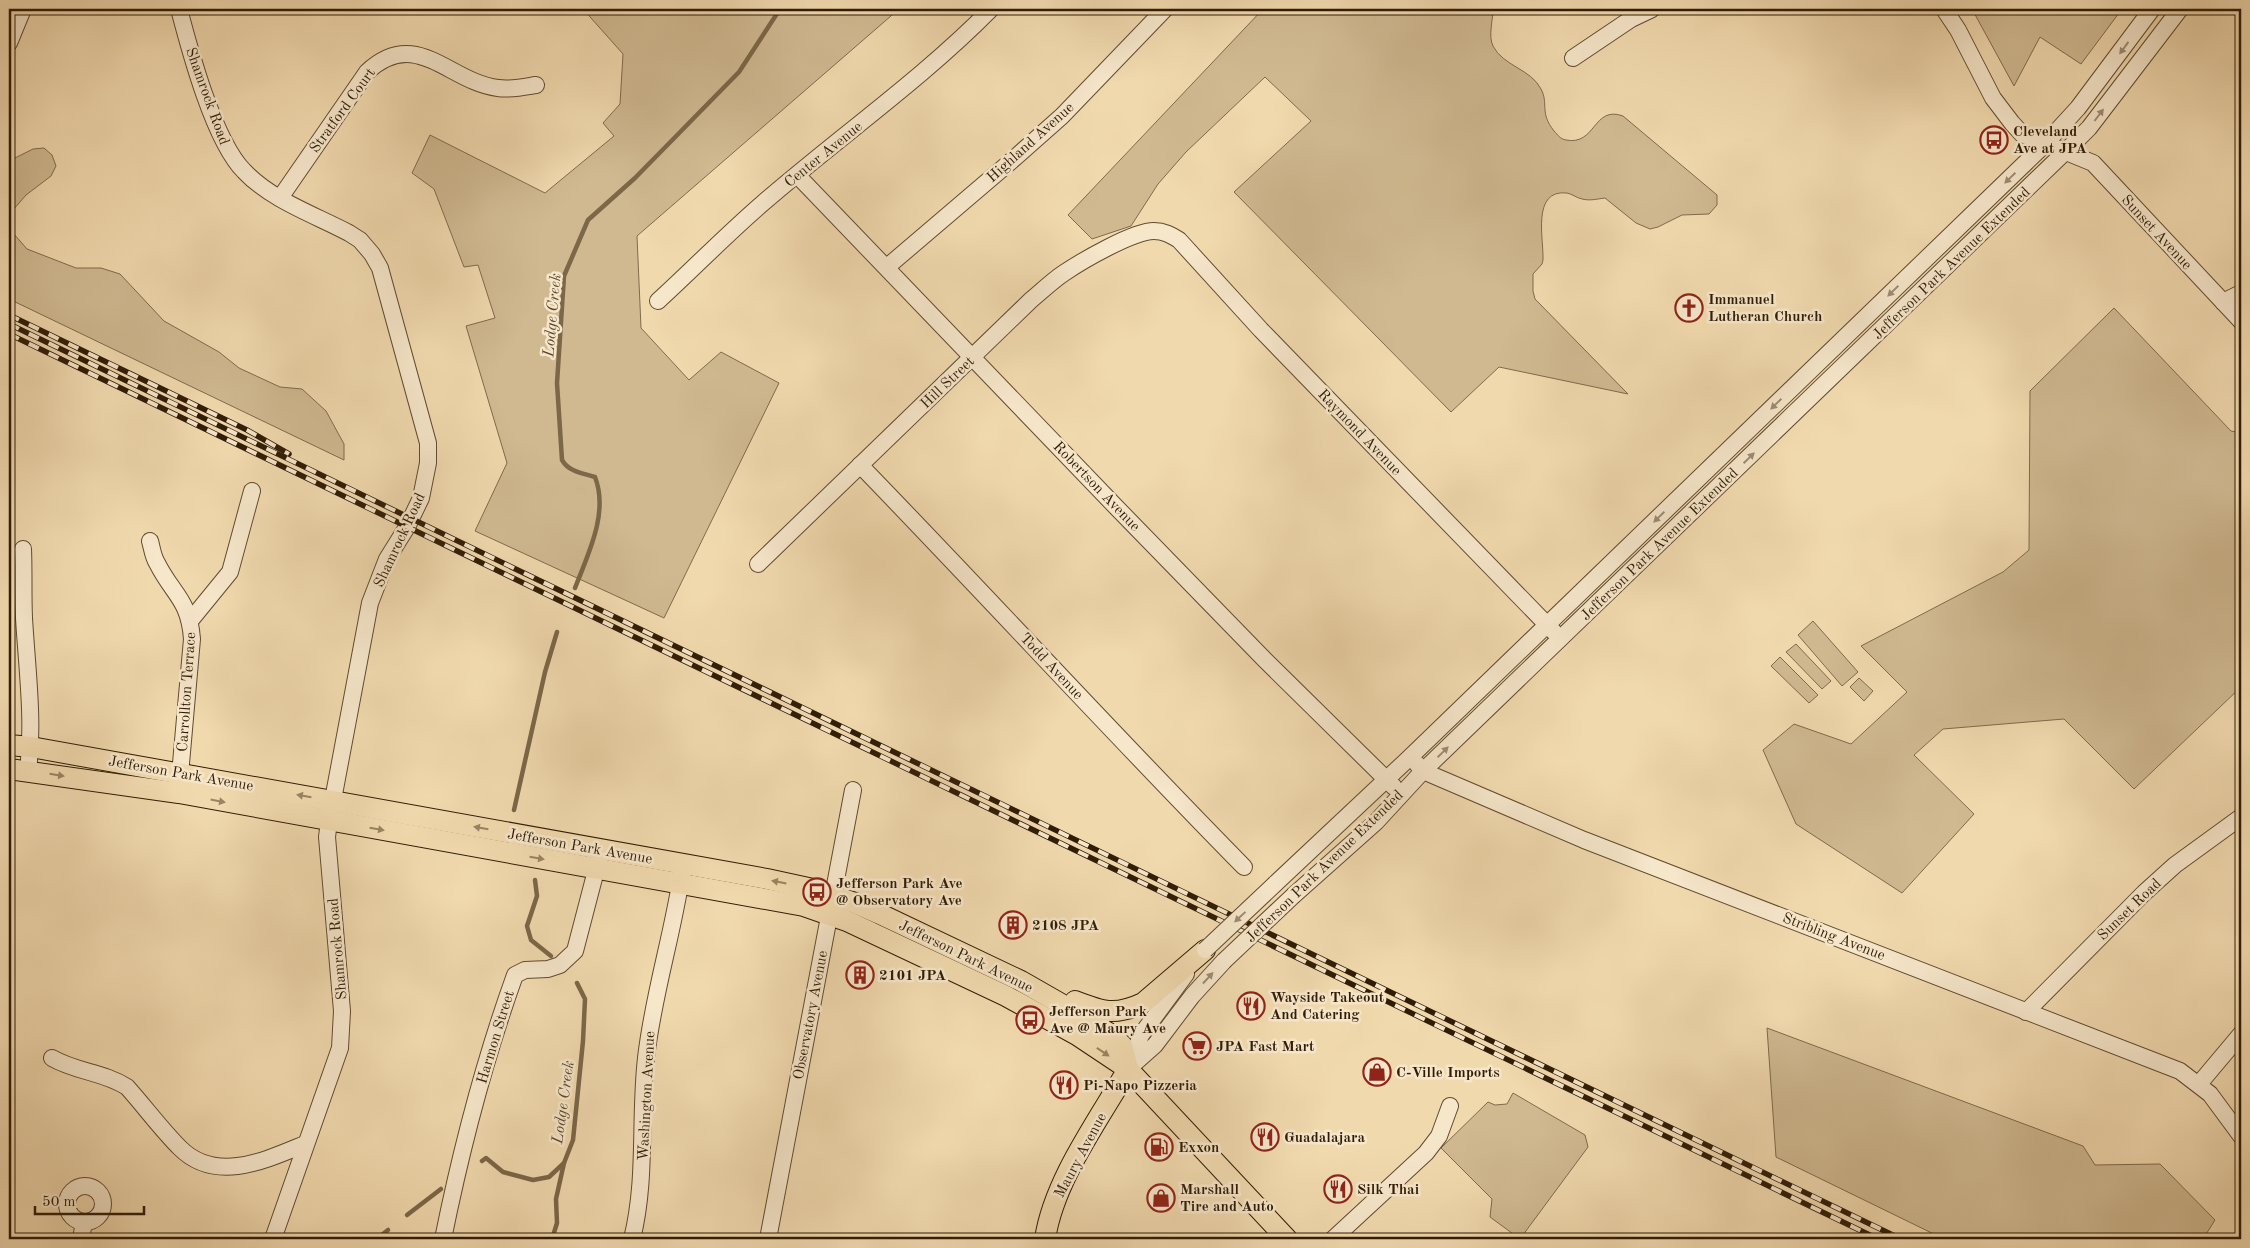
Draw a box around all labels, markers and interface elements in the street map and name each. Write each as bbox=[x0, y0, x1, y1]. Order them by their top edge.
one-way arrow bbox=[2119, 41, 2129, 55]
street label: Shamrock Road bbox=[182, 46, 231, 147]
street label: Stratford Court bbox=[308, 66, 379, 156]
street label: Highland Avenue bbox=[985, 100, 1077, 186]
one-way arrow bbox=[2093, 109, 2104, 122]
street label: Center Avenue bbox=[782, 119, 866, 191]
bus stop icon: Cleveland Ave at JPA bbox=[1979, 125, 2009, 155]
place label: Cleveland Ave at JPA bbox=[2013, 125, 2087, 157]
one-way arrow bbox=[2004, 172, 2016, 184]
street label: Jefferson Park Avenue Extended bbox=[1871, 185, 2034, 343]
street label: Sunset Avenue bbox=[2118, 193, 2194, 273]
water label: Lodge Creek bbox=[541, 272, 565, 359]
one-way arrow bbox=[1887, 285, 1899, 297]
church icon: Immanuel Lutheran Church bbox=[1674, 293, 1704, 323]
place label: Immanuel Lutheran Church bbox=[1708, 293, 1822, 325]
street label: Hill Street bbox=[918, 354, 978, 412]
street label: Raymond Avenue bbox=[1314, 387, 1404, 479]
one-way arrow bbox=[1771, 398, 1783, 410]
street label: Robertson Avenue bbox=[1050, 439, 1142, 535]
one-way arrow bbox=[1743, 452, 1755, 464]
street label: Jefferson Park Avenue Extended bbox=[1579, 466, 1742, 624]
street label: Shamrock Road bbox=[372, 491, 429, 590]
one-way arrow bbox=[1654, 511, 1666, 523]
street label: Todd Avenue bbox=[1017, 631, 1085, 703]
street label: Carrollton Terrace bbox=[176, 632, 199, 752]
one-way arrow bbox=[1436, 746, 1448, 758]
street label: Jefferson Park Avenue bbox=[107, 754, 254, 795]
one-way arrow bbox=[49, 771, 65, 779]
street label: Jefferson Park Avenue Extended bbox=[1244, 788, 1407, 946]
one-way arrow bbox=[296, 791, 312, 799]
one-way arrow bbox=[210, 797, 226, 805]
one-way arrow bbox=[473, 824, 489, 832]
one-way arrow bbox=[370, 826, 386, 834]
street label: Jefferson Park Avenue bbox=[506, 827, 653, 868]
one-way arrow bbox=[530, 854, 546, 862]
street label: Sunset Road bbox=[2095, 876, 2165, 944]
bus stop icon: Jefferson Park Ave @ Observatory Ave bbox=[802, 877, 832, 907]
place label: Jefferson Park Ave @ Observatory Ave bbox=[836, 877, 963, 909]
one-way arrow bbox=[771, 878, 787, 886]
street label: Shamrock Road bbox=[327, 897, 350, 1001]
building icon: 2108 JPA bbox=[998, 910, 1028, 940]
one-way arrow bbox=[1234, 911, 1246, 923]
street label: Stribling Avenue bbox=[1780, 911, 1887, 964]
street label: Jefferson Park Avenue bbox=[896, 918, 1035, 996]
place label: 2108 JPA bbox=[1032, 919, 1099, 934]
street label: Observatory Avenue bbox=[792, 949, 831, 1081]
building icon: 2101 JPA bbox=[845, 960, 875, 990]
place label: 2101 JPA bbox=[879, 969, 946, 984]
one-way arrow bbox=[1202, 973, 1214, 985]
street label: Harmon Street bbox=[475, 989, 518, 1086]
restaurant icon: Wayside Takeout And Catering bbox=[1236, 991, 1266, 1021]
place label: Wayside Takeout And Catering bbox=[1270, 991, 1385, 1023]
bus stop icon: Jefferson Park Ave @ Maury Ave bbox=[1015, 1005, 1045, 1035]
place label: Jefferson Park Ave @ Maury Ave bbox=[1049, 1005, 1166, 1037]
street label: Washington Avenue bbox=[637, 1031, 658, 1161]
supermarket icon: JPA Fast Mart bbox=[1182, 1031, 1212, 1061]
place label: JPA Fast Mart bbox=[1216, 1040, 1315, 1055]
one-way arrow bbox=[1096, 1047, 1109, 1057]
shop icon: C-Ville Imports bbox=[1362, 1057, 1392, 1087]
water label: Lodge Creek bbox=[550, 1059, 578, 1146]
place label: C-Ville Imports bbox=[1396, 1066, 1500, 1081]
restaurant icon: Pi-Napo Pizzeria bbox=[1049, 1070, 1079, 1100]
place label: Pi-Napo Pizzeria bbox=[1083, 1079, 1197, 1094]
street label: Maury Avenue bbox=[1053, 1111, 1110, 1201]
restaurant icon: Guadalajara bbox=[1250, 1122, 1280, 1152]
place label: Guadalajara bbox=[1284, 1131, 1366, 1146]
fuel station icon: Exxon bbox=[1144, 1132, 1174, 1162]
place label: Exxon bbox=[1178, 1141, 1219, 1156]
restaurant icon: Silk Thai bbox=[1323, 1174, 1353, 1204]
scale bar bbox=[35, 1183, 144, 1215]
shop icon: Marshall Tire and Auto bbox=[1146, 1183, 1176, 1213]
place label: Marshall Tire and Auto bbox=[1180, 1183, 1274, 1215]
place label: Silk Thai bbox=[1357, 1183, 1419, 1198]
text: 50 m bbox=[42, 1195, 76, 1210]

